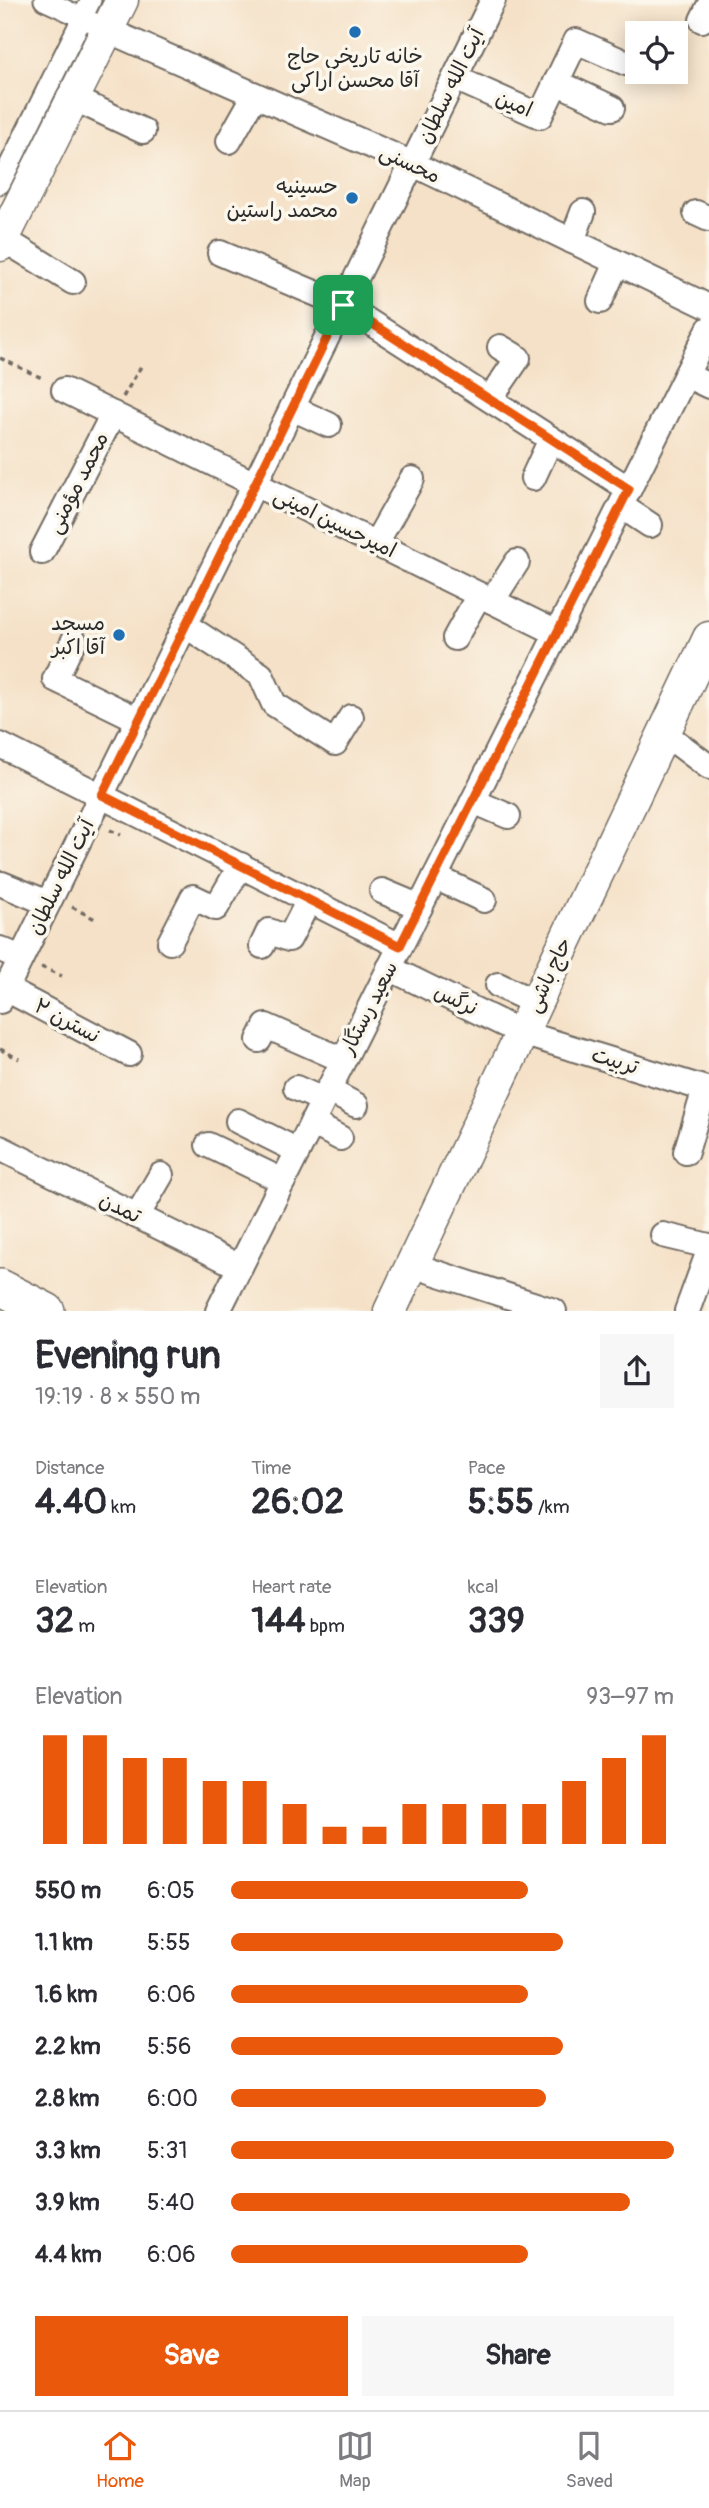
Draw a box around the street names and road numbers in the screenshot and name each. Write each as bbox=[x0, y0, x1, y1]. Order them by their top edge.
street label: آیت الله سلطان bbox=[411, 23, 491, 148]
street label: امین bbox=[491, 84, 537, 124]
street label: محسنی bbox=[375, 138, 445, 190]
street label: محمد مؤمنی bbox=[41, 428, 115, 538]
street label: امیرحسین امینی bbox=[269, 482, 401, 564]
street label: آیت الله سلطان bbox=[21, 814, 101, 939]
street label: حاج باشی bbox=[520, 933, 578, 1017]
street label: سعید رستگار bbox=[333, 957, 404, 1060]
street label: نرگس bbox=[430, 978, 482, 1022]
street label: نسترن ۲ bbox=[29, 992, 105, 1050]
street label: تربیت bbox=[588, 1041, 643, 1081]
street label: تمدن bbox=[95, 1186, 146, 1230]

